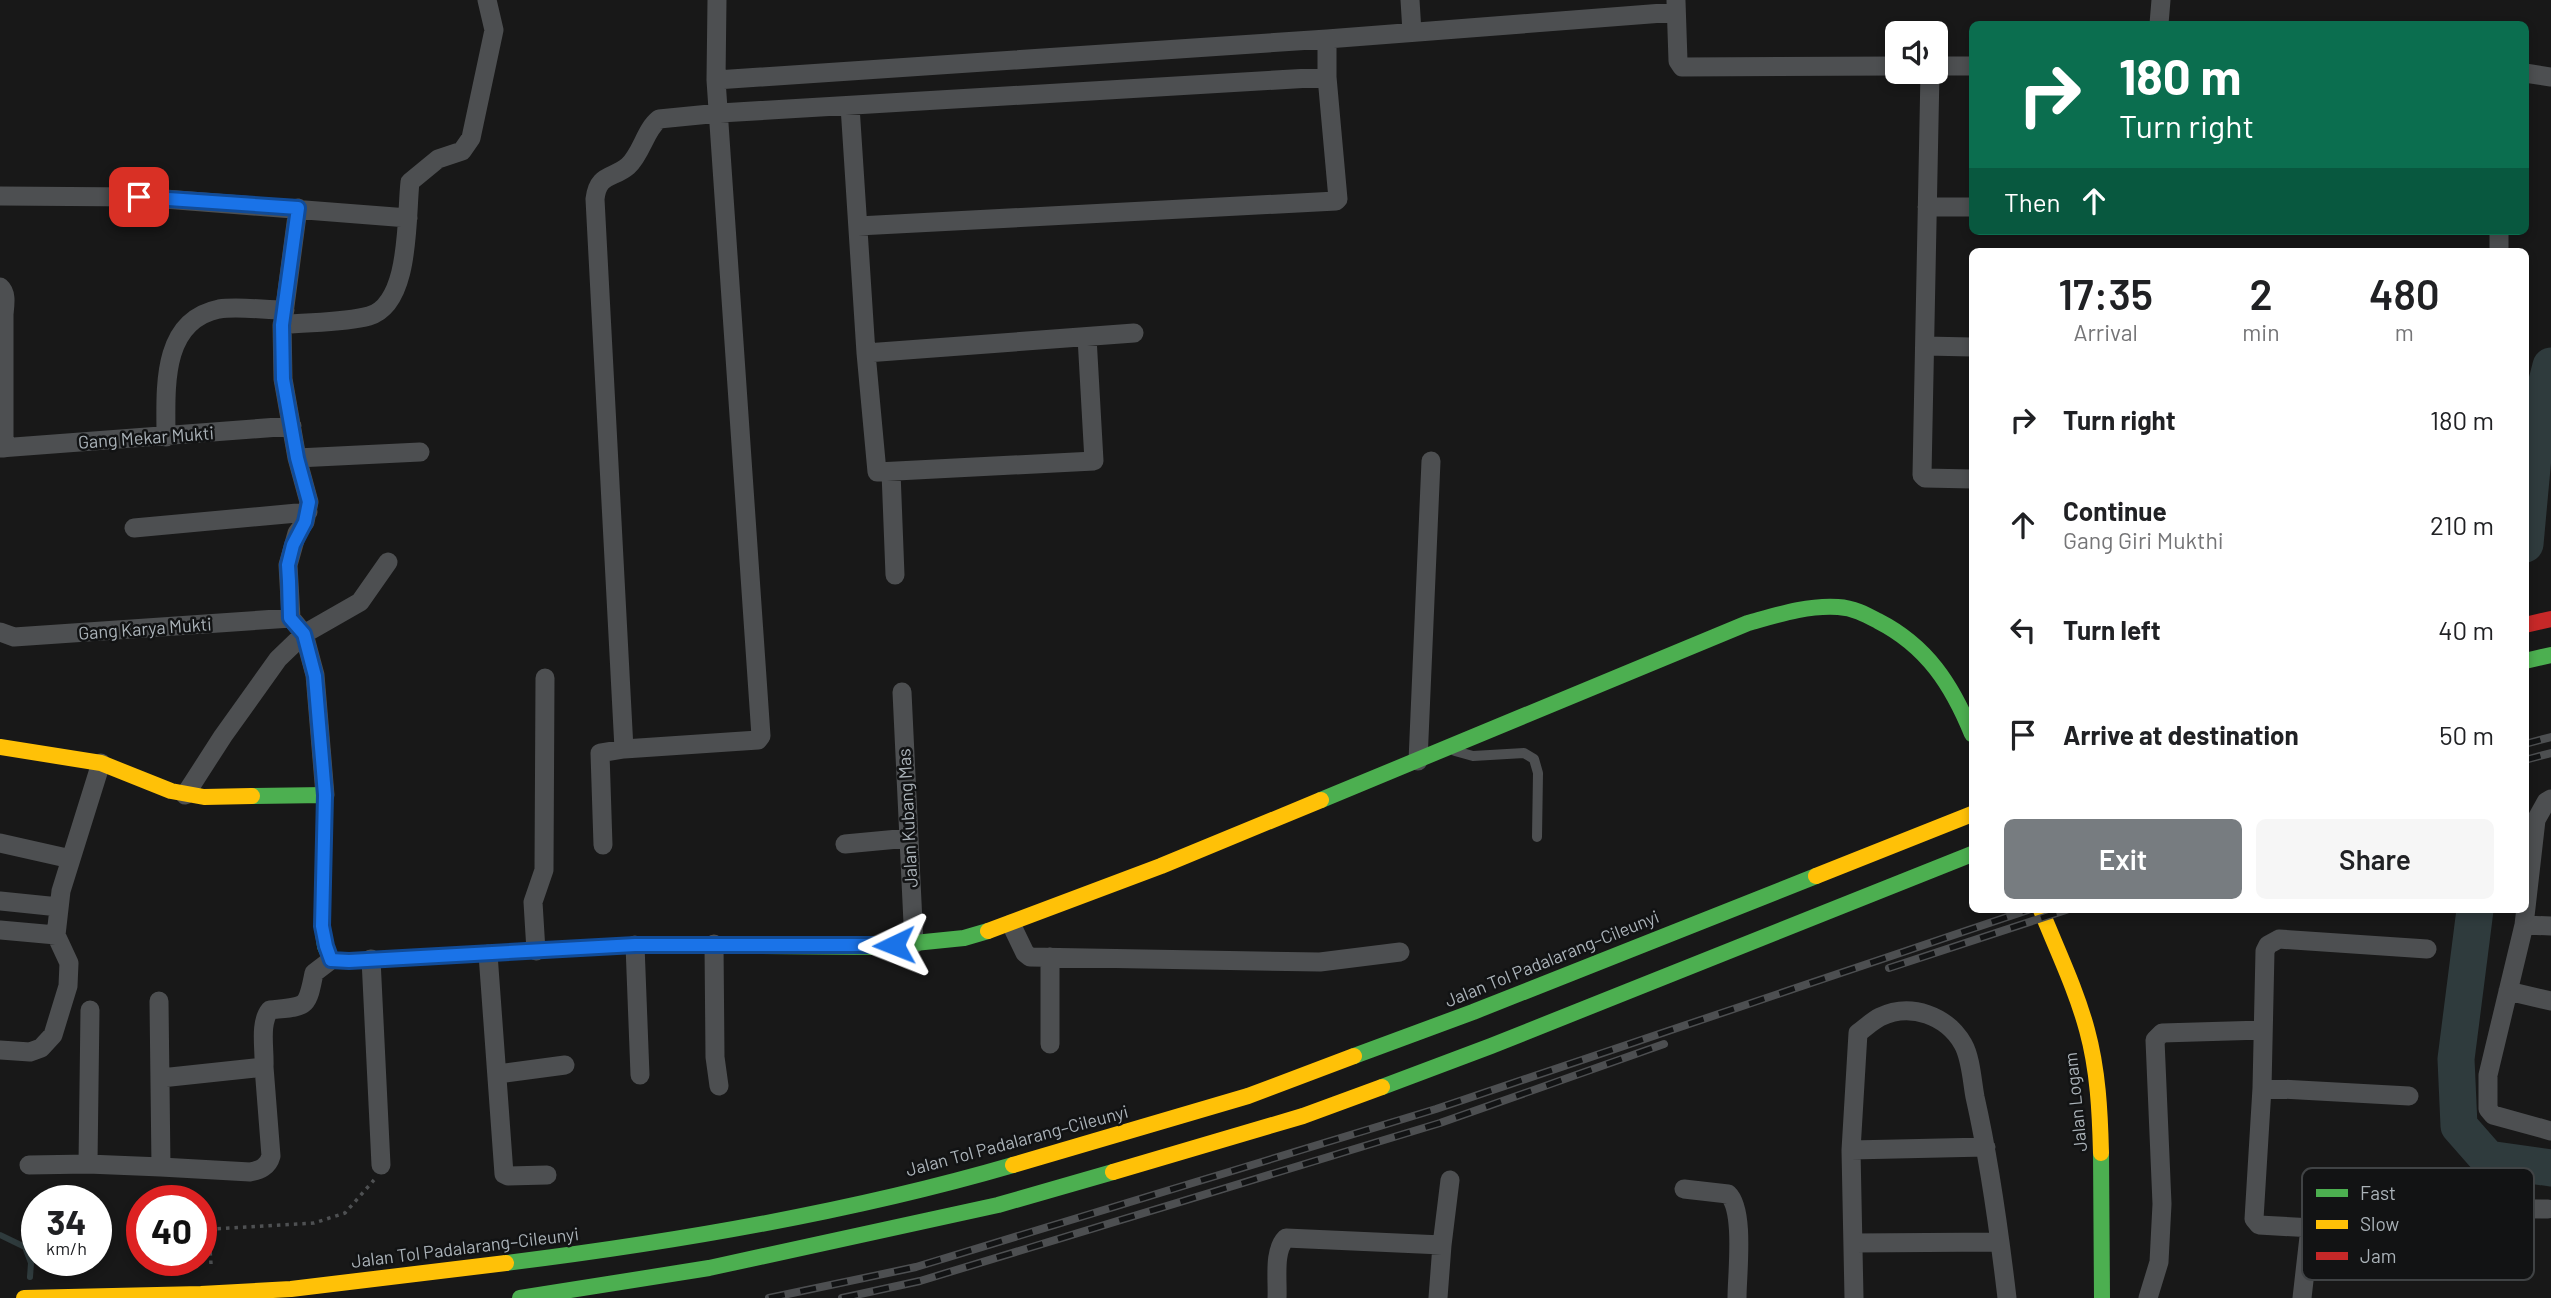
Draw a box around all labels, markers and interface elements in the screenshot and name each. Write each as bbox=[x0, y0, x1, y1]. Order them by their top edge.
map controls bbox=[1885, 21, 1948, 84]
button: sound bbox=[1885, 21, 1948, 84]
text: 180 m bbox=[2119, 46, 2242, 105]
icon: right bbox=[2004, 49, 2095, 140]
text: Turn right bbox=[2119, 106, 2254, 144]
pin bbox=[109, 167, 169, 227]
icon: arrive bbox=[120, 178, 158, 216]
icon: ahead bbox=[2075, 182, 2113, 220]
text: Then bbox=[2004, 186, 2061, 217]
text: 17:35 bbox=[2058, 268, 2153, 318]
text: 2 bbox=[2249, 268, 2273, 318]
text: 480 bbox=[2369, 268, 2440, 318]
text: Arrival bbox=[2074, 318, 2138, 346]
text: min bbox=[2242, 318, 2280, 346]
text: m bbox=[2395, 318, 2414, 346]
icon: right bbox=[2004, 401, 2042, 439]
text: Turn right bbox=[2063, 404, 2176, 435]
text: 180 m bbox=[2430, 404, 2494, 435]
street label: Gang Mekar Mukti bbox=[77, 421, 215, 453]
text: Continue bbox=[2063, 495, 2167, 526]
icon: ahead bbox=[2004, 506, 2042, 544]
text: 210 m bbox=[2430, 509, 2494, 540]
text: Gang Giri Mukthi bbox=[2063, 526, 2224, 554]
icon: left bbox=[2004, 611, 2042, 649]
street label: Gang Karya Mukti bbox=[77, 612, 212, 644]
text: Turn left bbox=[2063, 614, 2161, 645]
text: 40 m bbox=[2438, 614, 2494, 645]
icon: arrive bbox=[2004, 716, 2042, 754]
text: Arrive at destination bbox=[2063, 719, 2299, 750]
text: 50 m bbox=[2439, 719, 2494, 750]
street label: Jalan Kubang Mas bbox=[892, 748, 922, 888]
button: Exit bbox=[2004, 819, 2242, 899]
button: Share bbox=[2256, 819, 2494, 899]
street label: Jalan Tol Padalarang–Cileunyi bbox=[1441, 905, 1662, 1011]
position arrow bbox=[857, 908, 931, 982]
street label: Jalan Logam bbox=[2059, 1051, 2091, 1153]
street label: Jalan Tol Padalarang–Cileunyi bbox=[903, 1100, 1130, 1180]
legend bbox=[2302, 1168, 2534, 1280]
text: Fast bbox=[2360, 1181, 2396, 1204]
speed limit sign: 40 bbox=[126, 1185, 217, 1276]
text: 34 bbox=[46, 1200, 87, 1242]
text: Slow bbox=[2360, 1212, 2399, 1235]
street label: Jalan Tol Padalarang–Cileunyi bbox=[350, 1222, 580, 1272]
text: km/h bbox=[46, 1237, 87, 1259]
text: Jam bbox=[2360, 1244, 2396, 1267]

